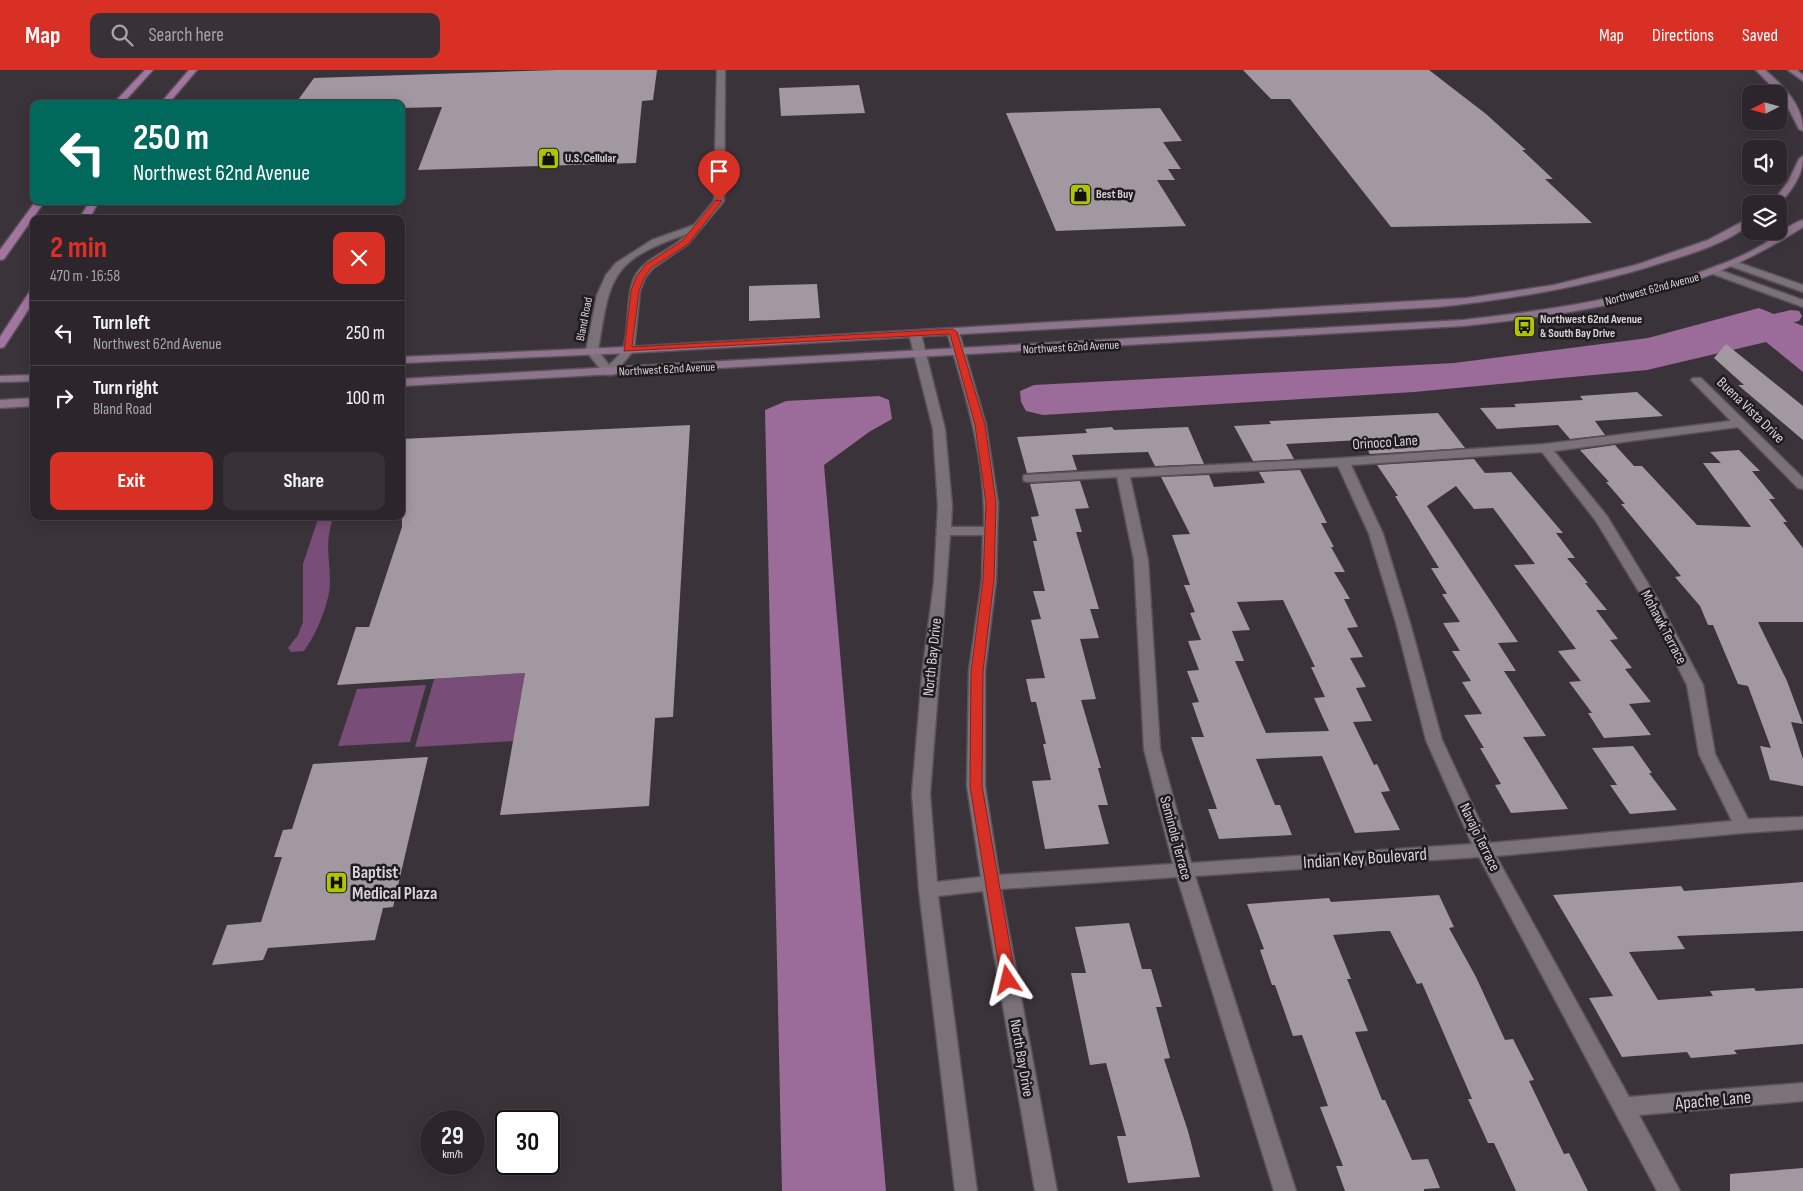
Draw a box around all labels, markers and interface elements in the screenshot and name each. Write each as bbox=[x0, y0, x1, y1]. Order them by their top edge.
search box bbox=[90, 13, 440, 58]
text: Map bbox=[25, 21, 60, 50]
icon: search bbox=[108, 21, 136, 49]
text: Search here bbox=[148, 24, 224, 47]
text: Map bbox=[1599, 25, 1624, 46]
text: Directions bbox=[1652, 25, 1714, 46]
text: Saved bbox=[1742, 25, 1778, 46]
north arrow bbox=[1742, 85, 1788, 130]
map controls bbox=[1742, 85, 1787, 240]
text: 250 m bbox=[133, 117, 209, 160]
icon: left bbox=[50, 120, 115, 185]
button: sound bbox=[1742, 140, 1787, 185]
shop icon: U.S. Cellular bbox=[537, 146, 561, 170]
pin bbox=[698, 150, 740, 201]
place label: U.S. Cellular bbox=[565, 151, 616, 166]
icon: arrive bbox=[705, 157, 733, 185]
text: Northwest 62nd Avenue bbox=[133, 160, 310, 187]
shop icon: Best Buy bbox=[1068, 182, 1092, 206]
place label: Best Buy bbox=[1096, 187, 1133, 202]
button: layers bbox=[1742, 195, 1787, 240]
text: 2 min bbox=[50, 230, 107, 266]
button: close bbox=[333, 232, 385, 284]
text: 470 m · 16:58 bbox=[50, 267, 120, 286]
street label: Northwest 62nd Avenue bbox=[1604, 270, 1701, 309]
street label: Bland Road bbox=[573, 296, 596, 342]
text: Turn left bbox=[93, 312, 150, 335]
place label: Northwest 62nd Avenue & South Bay Drive bbox=[1540, 312, 1642, 341]
bus stop icon: Northwest 62nd Avenue & South Bay Drive bbox=[1512, 314, 1536, 338]
icon: left bbox=[50, 319, 78, 347]
text: 250 m bbox=[346, 322, 385, 345]
text: Northwest 62nd Avenue bbox=[93, 335, 222, 354]
street label: Northwest 62nd Avenue bbox=[1022, 337, 1120, 358]
street label: Northwest 62nd Avenue bbox=[618, 359, 716, 380]
street label: Buena Vista Drive bbox=[1713, 373, 1789, 448]
text: Turn right bbox=[93, 377, 158, 400]
icon: right bbox=[50, 384, 78, 412]
text: 100 m bbox=[346, 387, 385, 410]
text: Bland Road bbox=[93, 400, 152, 419]
street label: Orinoco Lane bbox=[1352, 431, 1418, 454]
button: Exit bbox=[50, 452, 213, 510]
button: Share bbox=[223, 452, 385, 510]
street label: Mohawk Terrace bbox=[1636, 587, 1691, 667]
street label: North Bay Drive bbox=[919, 617, 946, 697]
street label: Seminole Terrace bbox=[1155, 794, 1196, 882]
street label: Navajo Terrace bbox=[1455, 800, 1504, 874]
street label: Indian Key Boulevard bbox=[1302, 844, 1428, 873]
place label: Baptist Medical Plaza bbox=[352, 862, 437, 904]
hospital icon: Baptist Medical Plaza bbox=[324, 870, 348, 894]
position arrow bbox=[981, 953, 1033, 1005]
street label: North Bay Drive bbox=[1005, 1018, 1038, 1098]
street label: Apache Lane bbox=[1673, 1087, 1752, 1114]
speed limit sign: 30 bbox=[495, 1110, 560, 1175]
text: 29 bbox=[441, 1121, 464, 1152]
text: km/h bbox=[442, 1147, 463, 1162]

